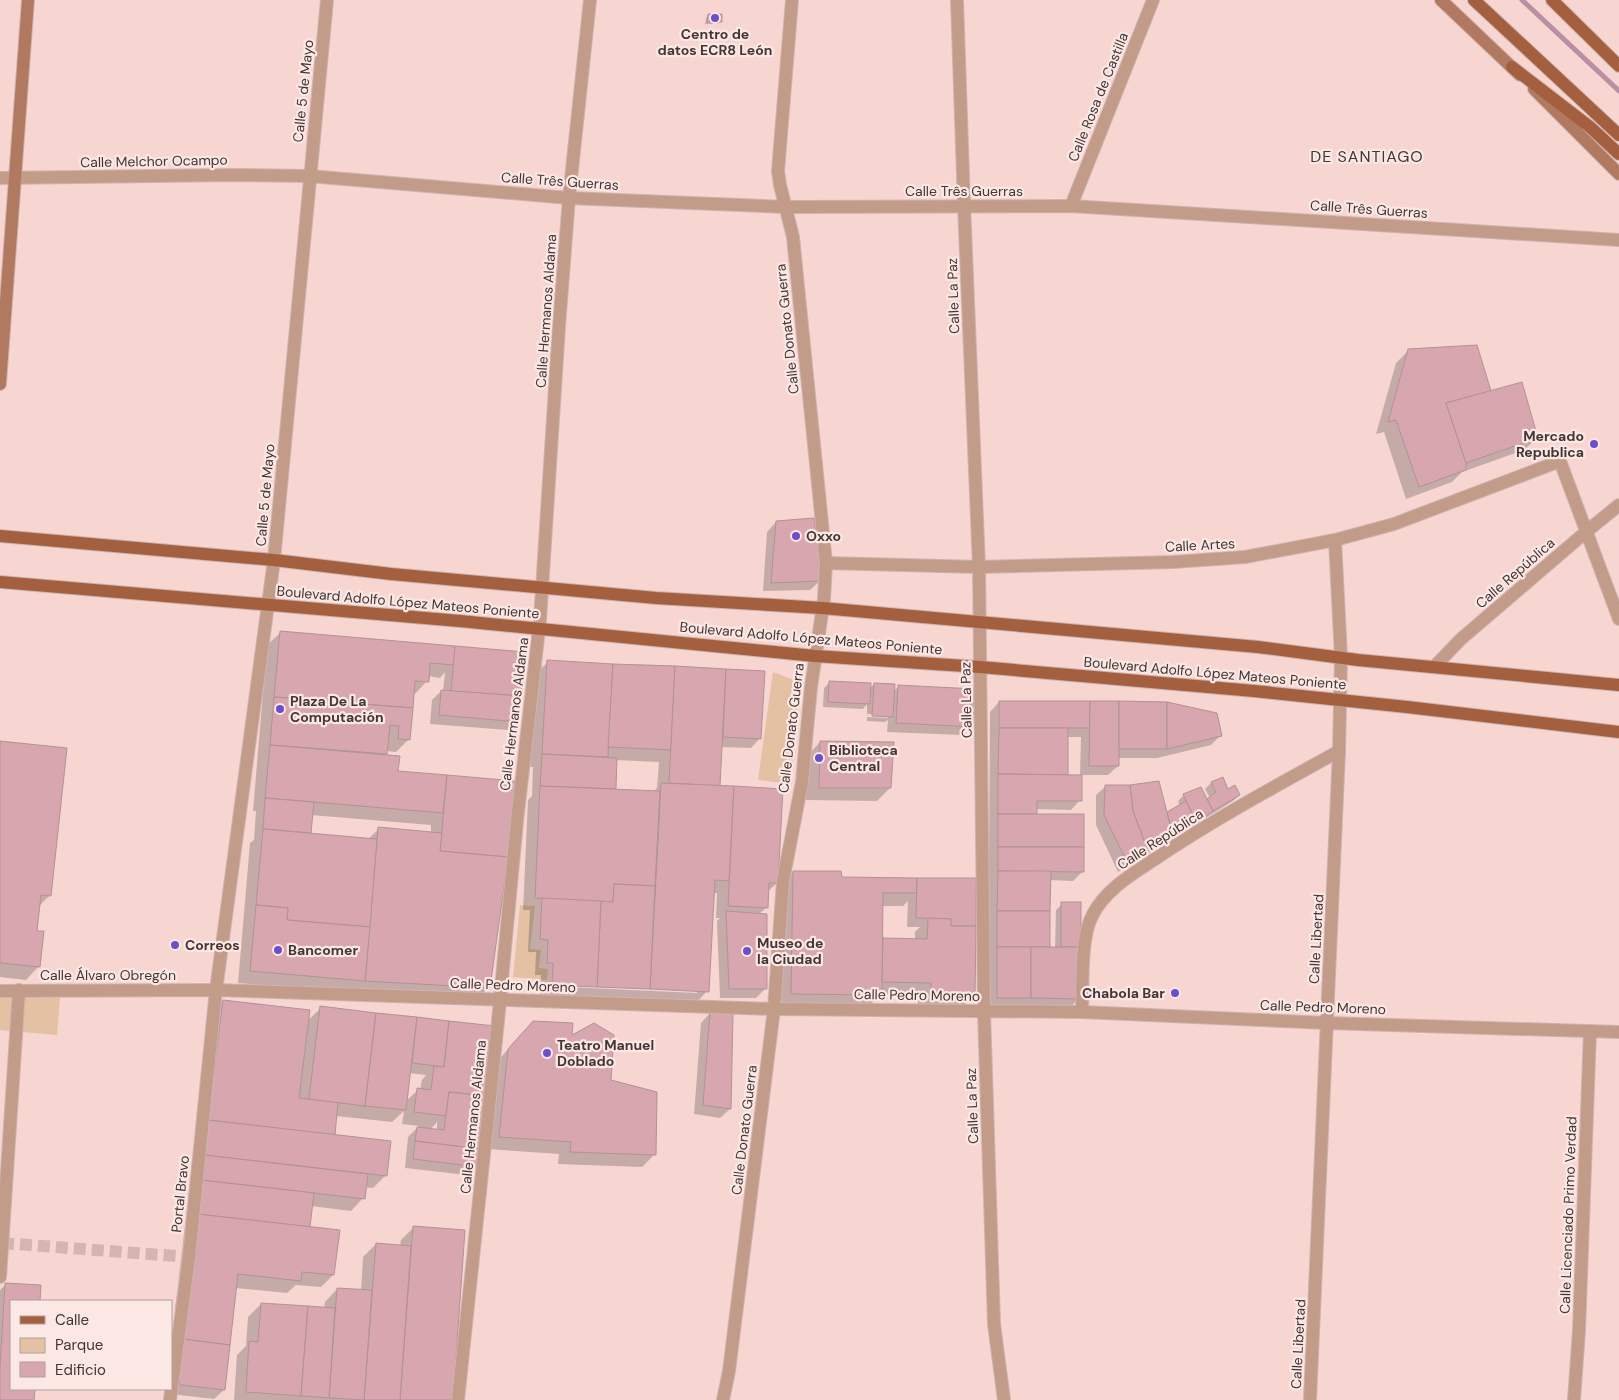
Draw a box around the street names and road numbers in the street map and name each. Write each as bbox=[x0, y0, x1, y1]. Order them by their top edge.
street label: Calle Rosa de Castilla bbox=[1064, 30, 1132, 164]
street label: Calle 5 de Mayo bbox=[289, 39, 317, 143]
street label: Calle Melchor Ocampo bbox=[80, 151, 228, 171]
street label: Calle Três Guerras bbox=[501, 168, 619, 194]
street label: Calle Três Guerras bbox=[905, 182, 1023, 200]
street label: Calle Três Guerras bbox=[1310, 196, 1428, 222]
street label: Calle Hermanos Aldama bbox=[532, 233, 560, 389]
street label: Calle La Paz bbox=[943, 258, 963, 334]
street label: Calle Donato Guerra bbox=[771, 263, 803, 395]
street label: Calle 5 de Mayo bbox=[252, 443, 278, 547]
street label: Calle Artes bbox=[1164, 534, 1236, 556]
street label: Calle República bbox=[1472, 534, 1558, 612]
street label: Boulevard Adolfo López Mateos Poniente bbox=[276, 582, 540, 622]
street label: Boulevard Adolfo López Mateos Poniente bbox=[679, 618, 943, 658]
street label: Calle Hermanos Aldama bbox=[496, 636, 532, 792]
street label: Boulevard Adolfo López Mateos Poniente bbox=[1083, 653, 1347, 693]
street label: Calle Donato Guerra bbox=[774, 662, 808, 794]
street label: Calle La Paz bbox=[956, 662, 976, 738]
street label: Calle República bbox=[1114, 804, 1206, 874]
street label: Calle Libertad bbox=[1305, 894, 1327, 984]
street label: Calle Álvaro Obregón bbox=[40, 966, 176, 984]
street label: Calle Pedro Moreno bbox=[450, 974, 576, 996]
street label: Calle Pedro Moreno bbox=[854, 985, 980, 1005]
street label: Calle Pedro Moreno bbox=[1260, 996, 1386, 1018]
street label: Calle Hermanos Aldama bbox=[456, 1039, 490, 1195]
street label: Calle Donato Guerra bbox=[727, 1064, 761, 1196]
street label: Calle La Paz bbox=[962, 1068, 982, 1144]
street label: Calle Licenciado Primo Verdad bbox=[1556, 1116, 1580, 1314]
street label: Portal Bravo bbox=[167, 1155, 193, 1233]
street label: Calle Libertad bbox=[1287, 1299, 1309, 1389]

